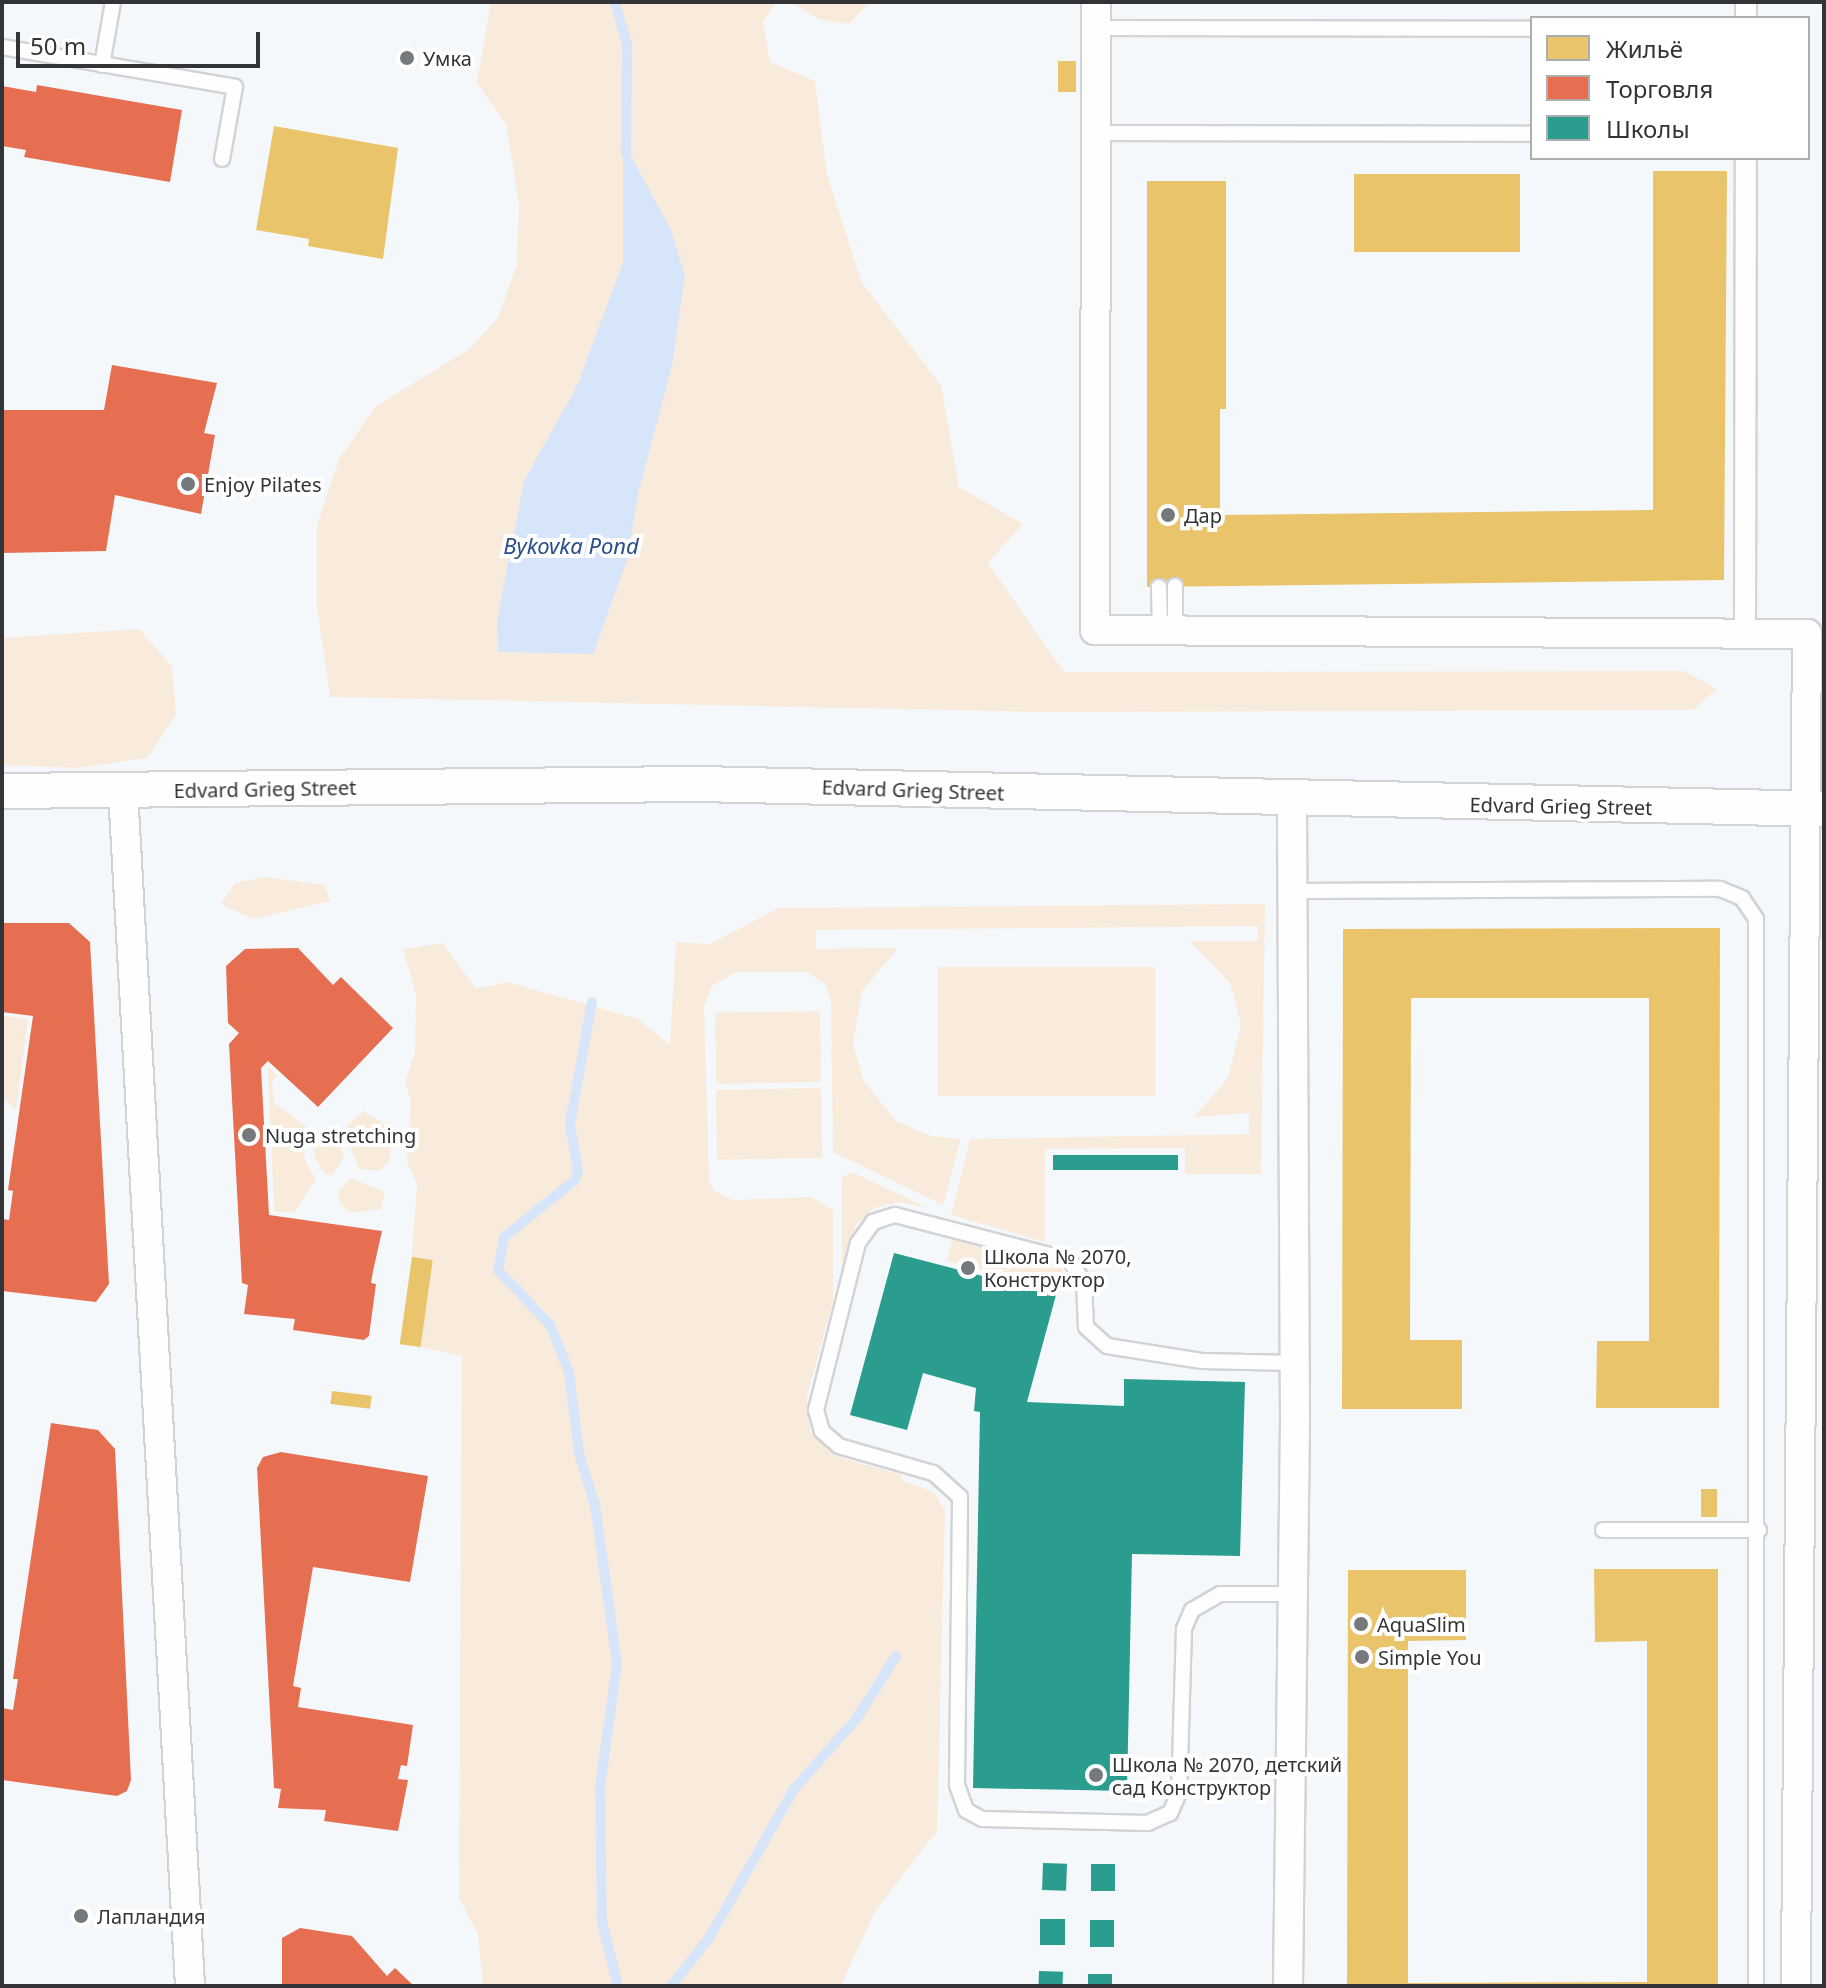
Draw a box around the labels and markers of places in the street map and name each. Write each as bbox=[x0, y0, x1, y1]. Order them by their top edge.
place label: Умка bbox=[423, 46, 472, 70]
marker: Умка bbox=[398, 49, 416, 67]
place label: Enjoy Pilates bbox=[204, 472, 321, 496]
marker: Enjoy Pilates bbox=[179, 475, 197, 493]
place label: Дар bbox=[1184, 503, 1222, 527]
marker: Дар bbox=[1159, 506, 1177, 524]
place label: Nuga stretching bbox=[265, 1123, 416, 1147]
marker: Nuga stretching bbox=[240, 1126, 258, 1144]
place label: Школа № 2070, Конструктор bbox=[984, 1244, 1132, 1291]
marker: Школа № 2070, Конструктор bbox=[959, 1259, 977, 1277]
place label: AquaSlim bbox=[1377, 1612, 1466, 1636]
marker: AquaSlim bbox=[1352, 1615, 1370, 1633]
place label: Simple You bbox=[1378, 1645, 1482, 1669]
marker: Simple You bbox=[1353, 1648, 1371, 1666]
place label: Школа № 2070, детский сад Конструктор bbox=[1112, 1752, 1342, 1799]
marker: Школа № 2070, детский сад Конструктор bbox=[1087, 1766, 1105, 1784]
place label: Лапландия bbox=[97, 1904, 205, 1928]
marker: Лапландия bbox=[72, 1907, 90, 1925]

